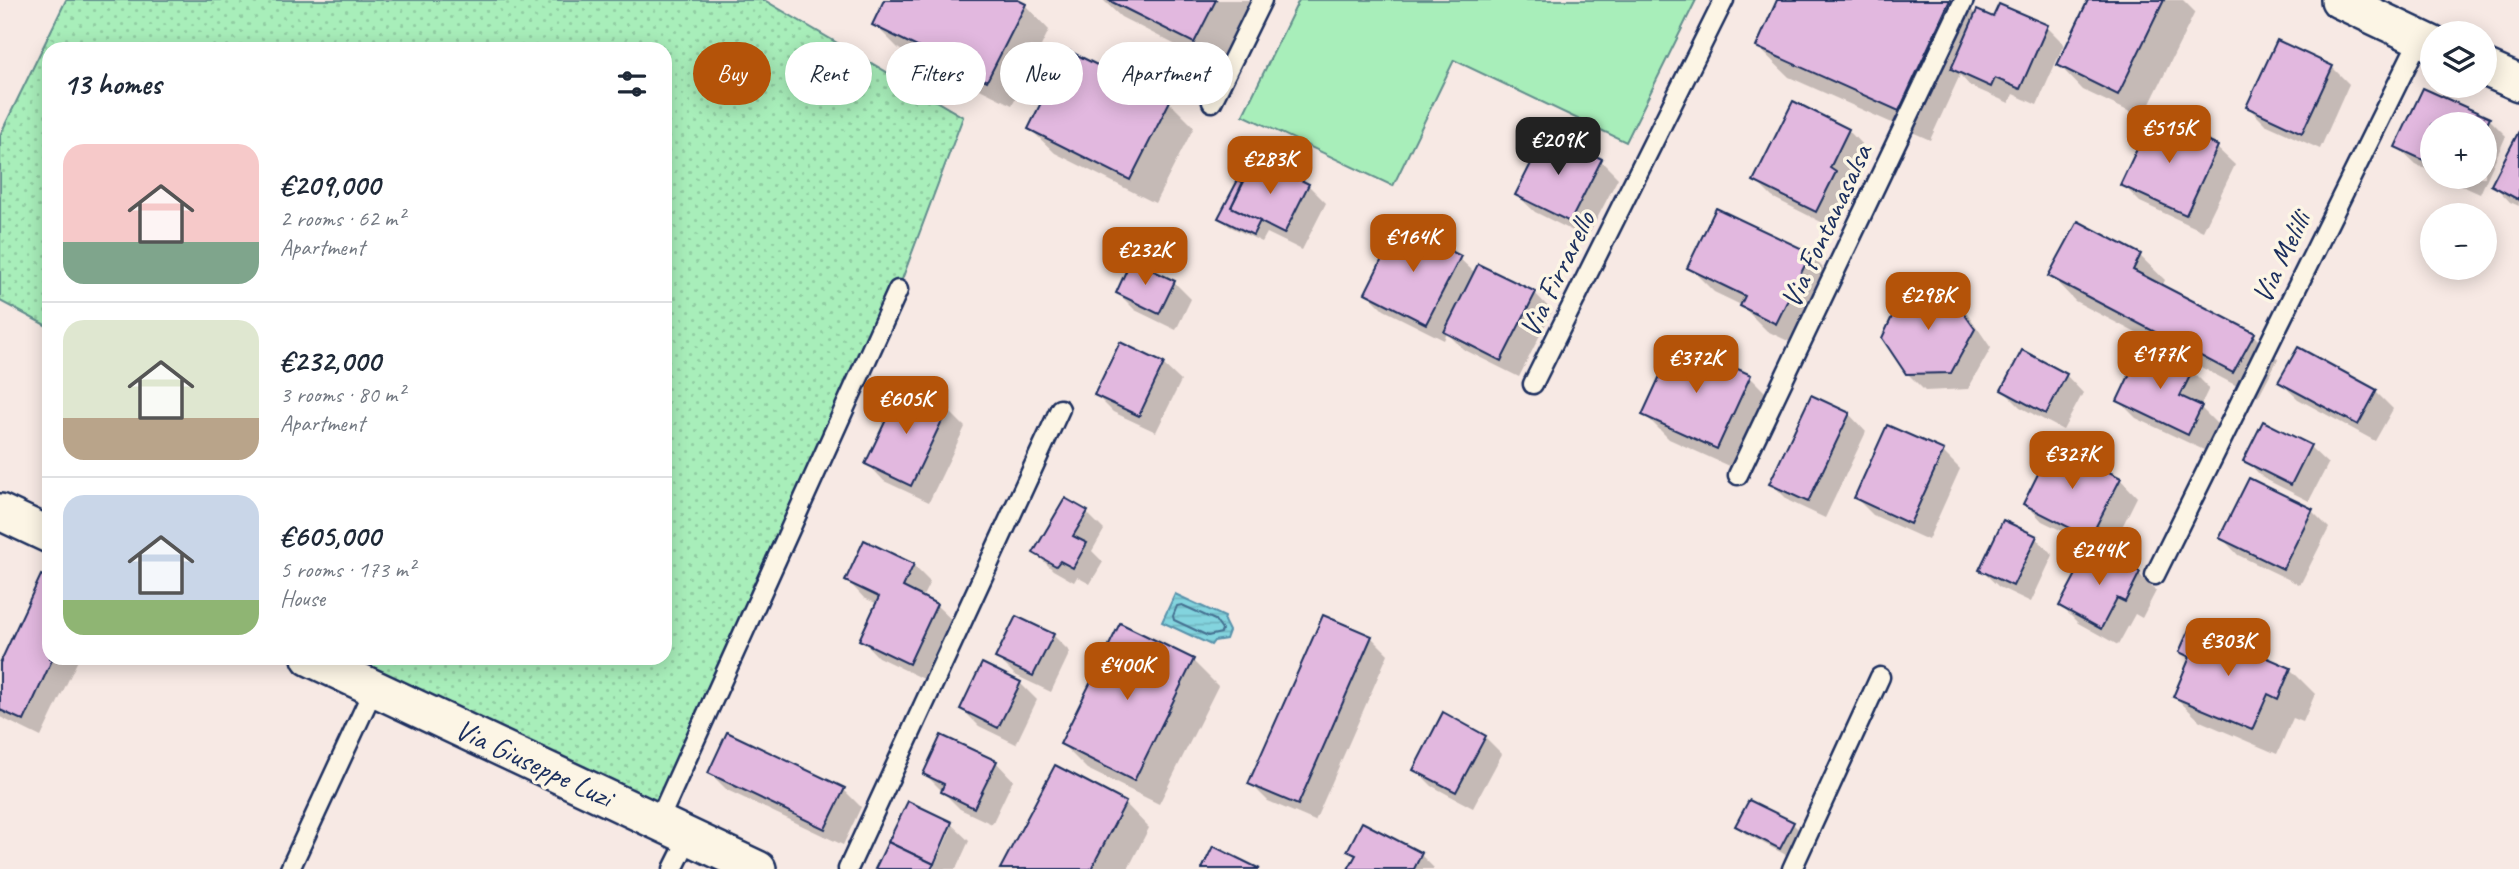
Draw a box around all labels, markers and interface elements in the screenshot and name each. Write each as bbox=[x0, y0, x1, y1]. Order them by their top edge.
map controls bbox=[2420, 21, 2497, 280]
button: layers bbox=[2420, 21, 2497, 98]
chip: Buy bbox=[693, 42, 771, 105]
chip: Rent bbox=[785, 42, 872, 105]
chip: Filters bbox=[886, 42, 986, 105]
chip: New bbox=[1000, 42, 1083, 105]
chip: Apartment bbox=[1097, 42, 1233, 105]
text: 13 homes bbox=[63, 65, 161, 103]
icon: filters bbox=[613, 65, 651, 103]
pin: €515K bbox=[2120, 106, 2218, 165]
button: + bbox=[2420, 112, 2497, 189]
text: €515K bbox=[2143, 113, 2195, 142]
pin: €209K bbox=[1509, 118, 1607, 177]
text: €209K bbox=[1532, 125, 1584, 154]
pin: €283K bbox=[1221, 136, 1319, 196]
street label: Via Fontanasalsa bbox=[1772, 136, 1881, 314]
text: €283K bbox=[1243, 144, 1297, 173]
text: €209,000 bbox=[280, 166, 380, 204]
icon: home bbox=[119, 172, 203, 256]
street label: Via Melilli bbox=[2243, 202, 2321, 309]
button: − bbox=[2420, 203, 2497, 280]
text: 2 rooms · 62 m² bbox=[280, 204, 404, 233]
street label: Via Firrarello bbox=[1510, 204, 1604, 343]
pin: €164K bbox=[1364, 215, 1462, 274]
text: €164K bbox=[1386, 222, 1440, 251]
pin: €232K bbox=[1096, 228, 1194, 287]
text: Apartment bbox=[280, 233, 365, 262]
text: €232K bbox=[1118, 235, 1172, 264]
pin: €298K bbox=[1879, 272, 1977, 332]
text: €298K bbox=[1902, 280, 1954, 309]
pin: €177K bbox=[2111, 332, 2209, 391]
pin: €372K bbox=[1647, 336, 1745, 395]
text: €177K bbox=[2134, 339, 2186, 368]
text: €232,000 bbox=[280, 342, 380, 380]
text: €372K bbox=[1670, 343, 1723, 372]
icon: home bbox=[119, 348, 203, 432]
pin: €605K bbox=[857, 376, 955, 436]
text: 3 rooms · 80 m² bbox=[280, 380, 404, 409]
text: €605K bbox=[879, 384, 933, 413]
text: Apartment bbox=[280, 409, 365, 438]
pin: €327K bbox=[2023, 432, 2121, 491]
text: €327K bbox=[2046, 439, 2099, 468]
text: €605,000 bbox=[280, 517, 381, 555]
icon: home bbox=[119, 523, 203, 607]
pin: €244K bbox=[2050, 528, 2148, 587]
text: €244K bbox=[2072, 535, 2126, 564]
text: 5 rooms · 173 m² bbox=[280, 555, 415, 584]
text: House bbox=[280, 584, 325, 613]
pin: €303K bbox=[2179, 618, 2277, 678]
text: €303K bbox=[2201, 626, 2255, 655]
pin: €400K bbox=[1078, 642, 1176, 702]
text: €400K bbox=[1100, 650, 1154, 679]
street label: Via Giuseppe Luzi bbox=[449, 710, 622, 817]

